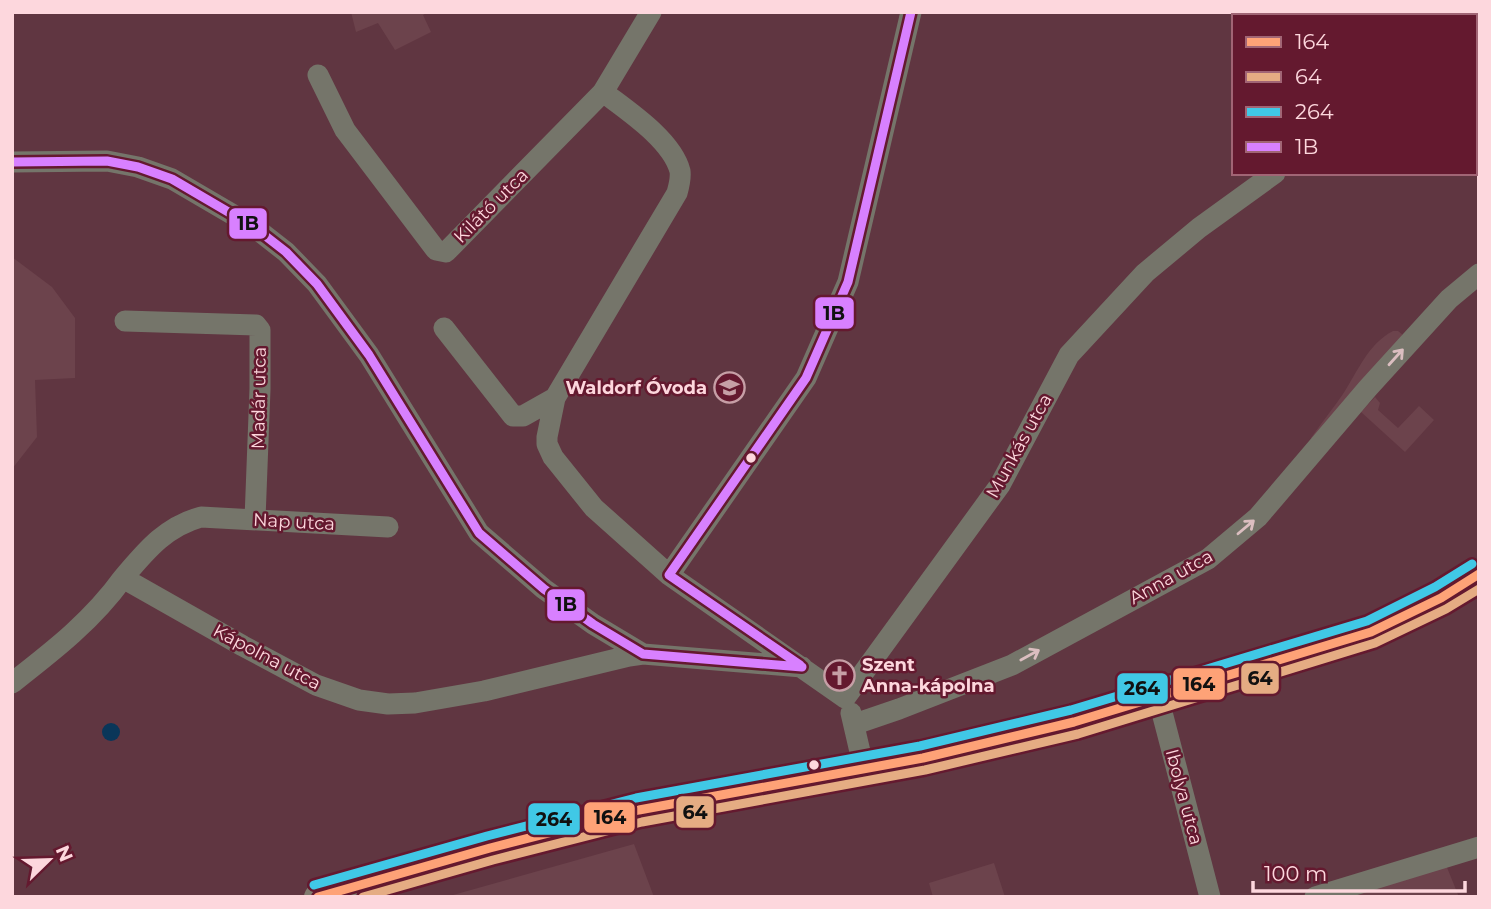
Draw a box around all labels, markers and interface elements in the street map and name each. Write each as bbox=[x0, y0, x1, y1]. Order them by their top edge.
legend bbox=[1232, 14, 1477, 175]
text: 164 bbox=[1295, 29, 1329, 54]
text: 64 bbox=[1295, 64, 1322, 89]
text: 264 bbox=[1295, 99, 1334, 124]
text: 1B bbox=[1295, 134, 1318, 159]
street label: Kilátó utca bbox=[449, 164, 533, 248]
line badge: 1B bbox=[228, 207, 268, 240]
text: 1B bbox=[237, 212, 259, 235]
line badge: 1B bbox=[814, 296, 855, 330]
text: 1B bbox=[823, 302, 845, 325]
street label: Madár utca bbox=[247, 347, 271, 449]
one-way arrow bbox=[1388, 349, 1405, 366]
school or university icon: Waldorf Óvoda bbox=[713, 371, 747, 405]
place label: Waldorf Óvoda bbox=[565, 377, 707, 399]
street label: Munkás utca bbox=[981, 390, 1057, 502]
unlabelled marker bbox=[744, 451, 758, 465]
street label: Nap utca bbox=[252, 509, 336, 535]
one-way arrow bbox=[1237, 519, 1255, 535]
street label: Anna utca bbox=[1125, 545, 1217, 609]
line badge: 1B bbox=[546, 588, 586, 622]
text: 1B bbox=[555, 593, 577, 616]
street label: Kápolna utca bbox=[209, 619, 325, 695]
one-way arrow bbox=[1019, 647, 1039, 661]
place label: Szent Anna-kápolna bbox=[861, 654, 995, 697]
church icon: Szent Anna-kápolna bbox=[822, 658, 856, 692]
line badge: 64 bbox=[1240, 662, 1280, 695]
line badge: 164 bbox=[1172, 667, 1226, 701]
text: 64 bbox=[1247, 667, 1273, 690]
line badge: 264 bbox=[1116, 672, 1169, 705]
text: 164 bbox=[1183, 673, 1215, 696]
text: 264 bbox=[1124, 677, 1160, 700]
street label: Ibolya utca bbox=[1161, 747, 1207, 847]
unlabelled marker bbox=[807, 758, 821, 772]
line badge: 64 bbox=[675, 795, 715, 829]
line badge: 164 bbox=[583, 801, 636, 834]
text: 64 bbox=[682, 801, 708, 824]
line badge: 264 bbox=[527, 802, 581, 836]
text: 164 bbox=[594, 806, 626, 829]
text: 264 bbox=[536, 808, 572, 831]
north arrow bbox=[14, 825, 84, 895]
text: N bbox=[51, 842, 78, 865]
scale bar bbox=[1253, 850, 1465, 894]
text: 100 m bbox=[1264, 861, 1327, 886]

